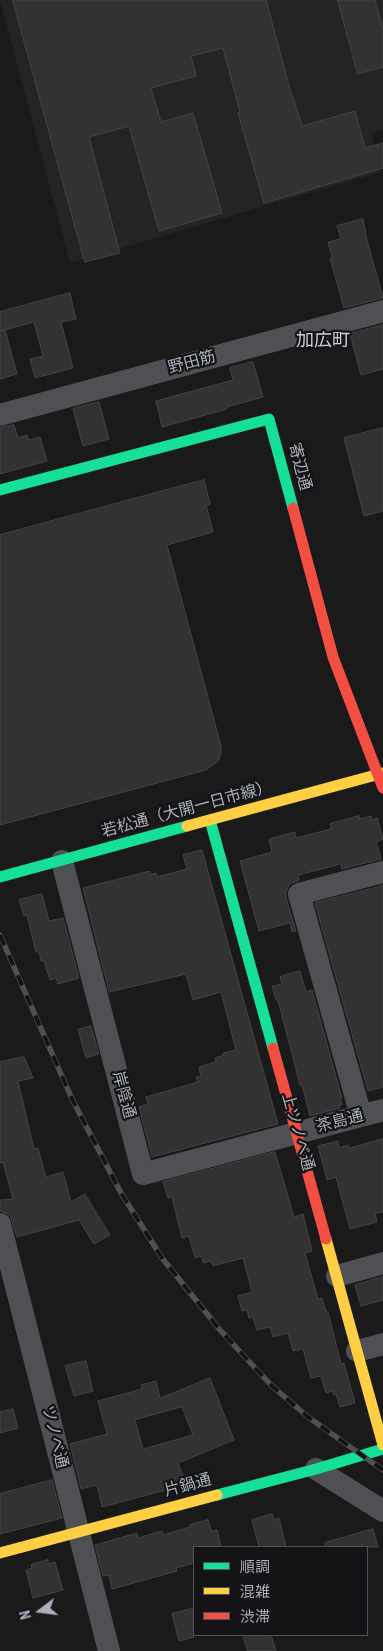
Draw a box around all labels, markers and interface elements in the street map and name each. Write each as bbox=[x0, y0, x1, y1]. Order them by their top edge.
district label: 加広町 bbox=[296, 330, 350, 352]
street label: 野田筋 bbox=[166, 348, 218, 378]
street label: 寄辺通 bbox=[284, 441, 314, 493]
street label: 若松通（大開一日市線） bbox=[100, 778, 274, 842]
street label: 岸陰通 bbox=[108, 1069, 138, 1121]
street label: 上ツノベ通 bbox=[277, 1091, 317, 1173]
street label: 茶島通 bbox=[314, 1107, 366, 1137]
street label: ツノベ通 bbox=[37, 1404, 71, 1470]
street label: 片鍋通 bbox=[162, 1471, 214, 1501]
legend bbox=[193, 1546, 368, 1636]
text: 順調 bbox=[240, 1558, 270, 1576]
text: 混雑 bbox=[240, 1583, 270, 1601]
north arrow bbox=[15, 1586, 65, 1636]
text: 渋滞 bbox=[240, 1608, 270, 1626]
text: N bbox=[17, 1609, 34, 1621]

